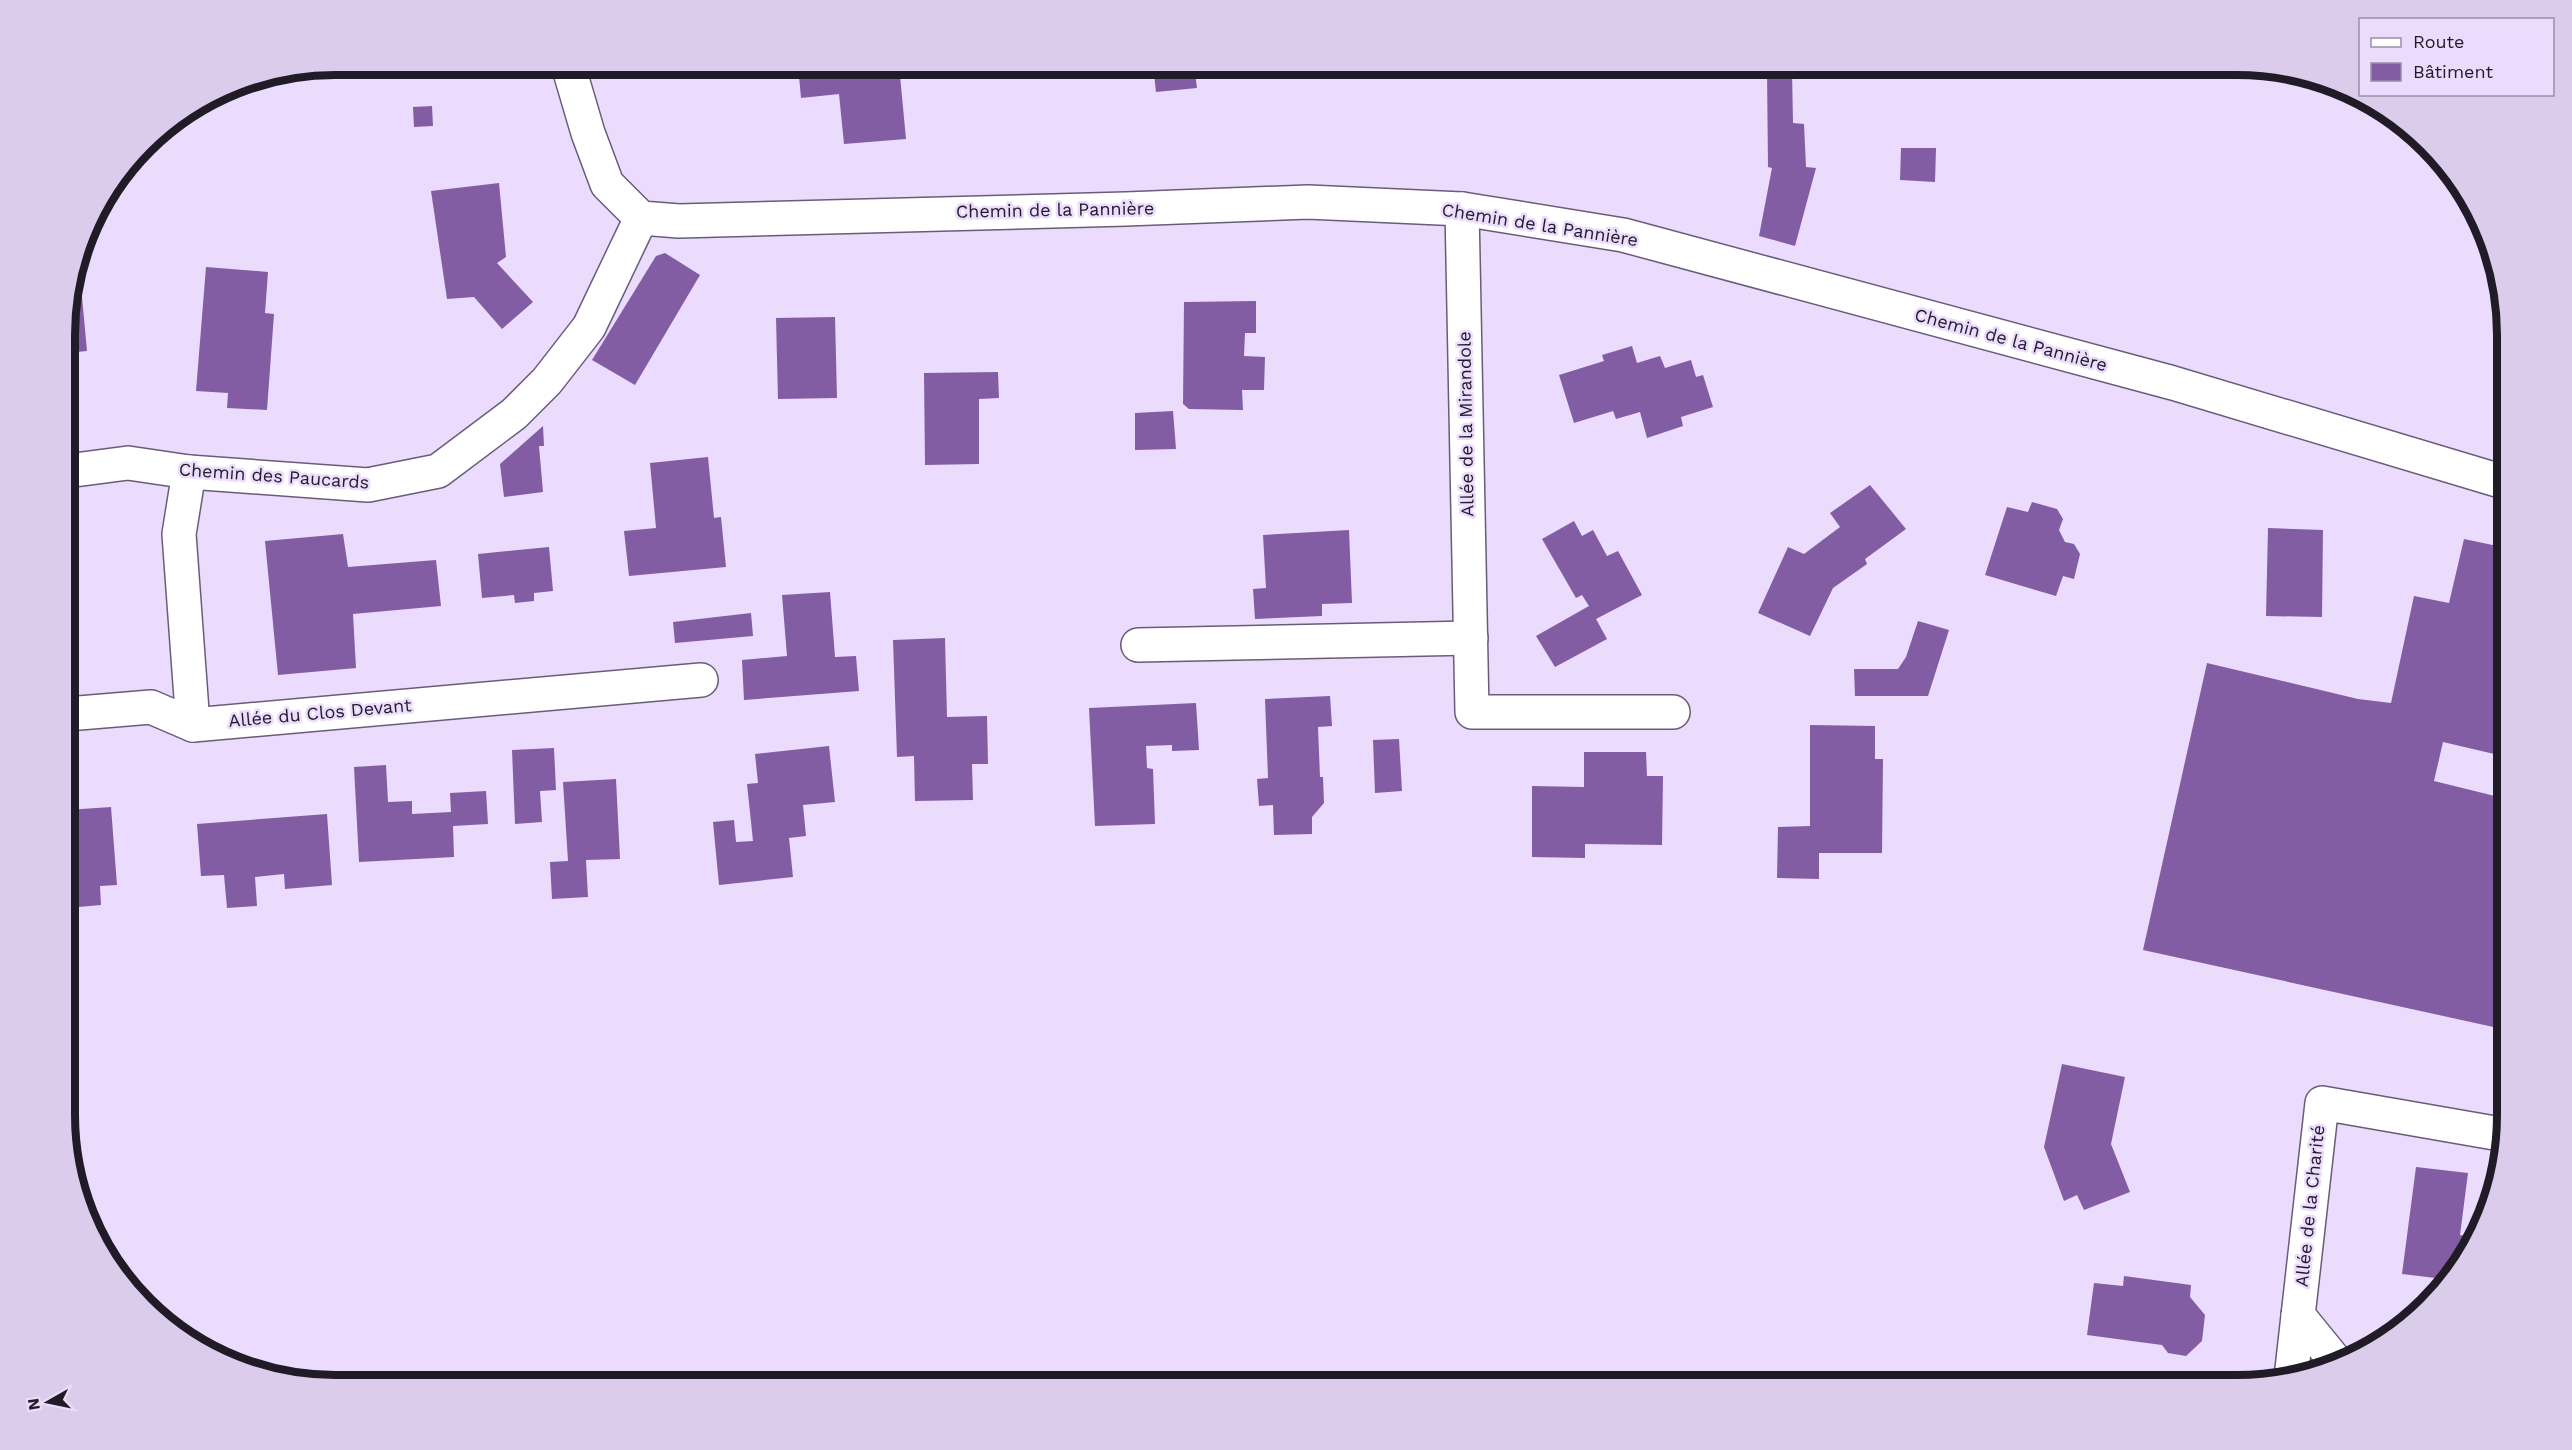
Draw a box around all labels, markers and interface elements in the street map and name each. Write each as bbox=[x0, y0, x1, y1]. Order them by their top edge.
legend bbox=[2359, 18, 2554, 96]
text: Route bbox=[2413, 31, 2465, 52]
text: Bâtiment bbox=[2413, 61, 2493, 82]
street label: Chemin de la Pannière bbox=[956, 197, 1154, 222]
street label: Chemin de la Pannière bbox=[1440, 199, 1640, 250]
street label: Chemin de la Pannière bbox=[1913, 304, 2110, 375]
street label: Allée de la Mirandole bbox=[1453, 331, 1478, 517]
street label: Chemin des Paucards bbox=[178, 458, 370, 493]
street label: Allée du Clos Devant bbox=[228, 694, 413, 731]
street label: Allée de la Charité bbox=[2291, 1124, 2328, 1288]
north arrow bbox=[18, 1372, 78, 1432]
text: N bbox=[23, 1397, 44, 1412]

